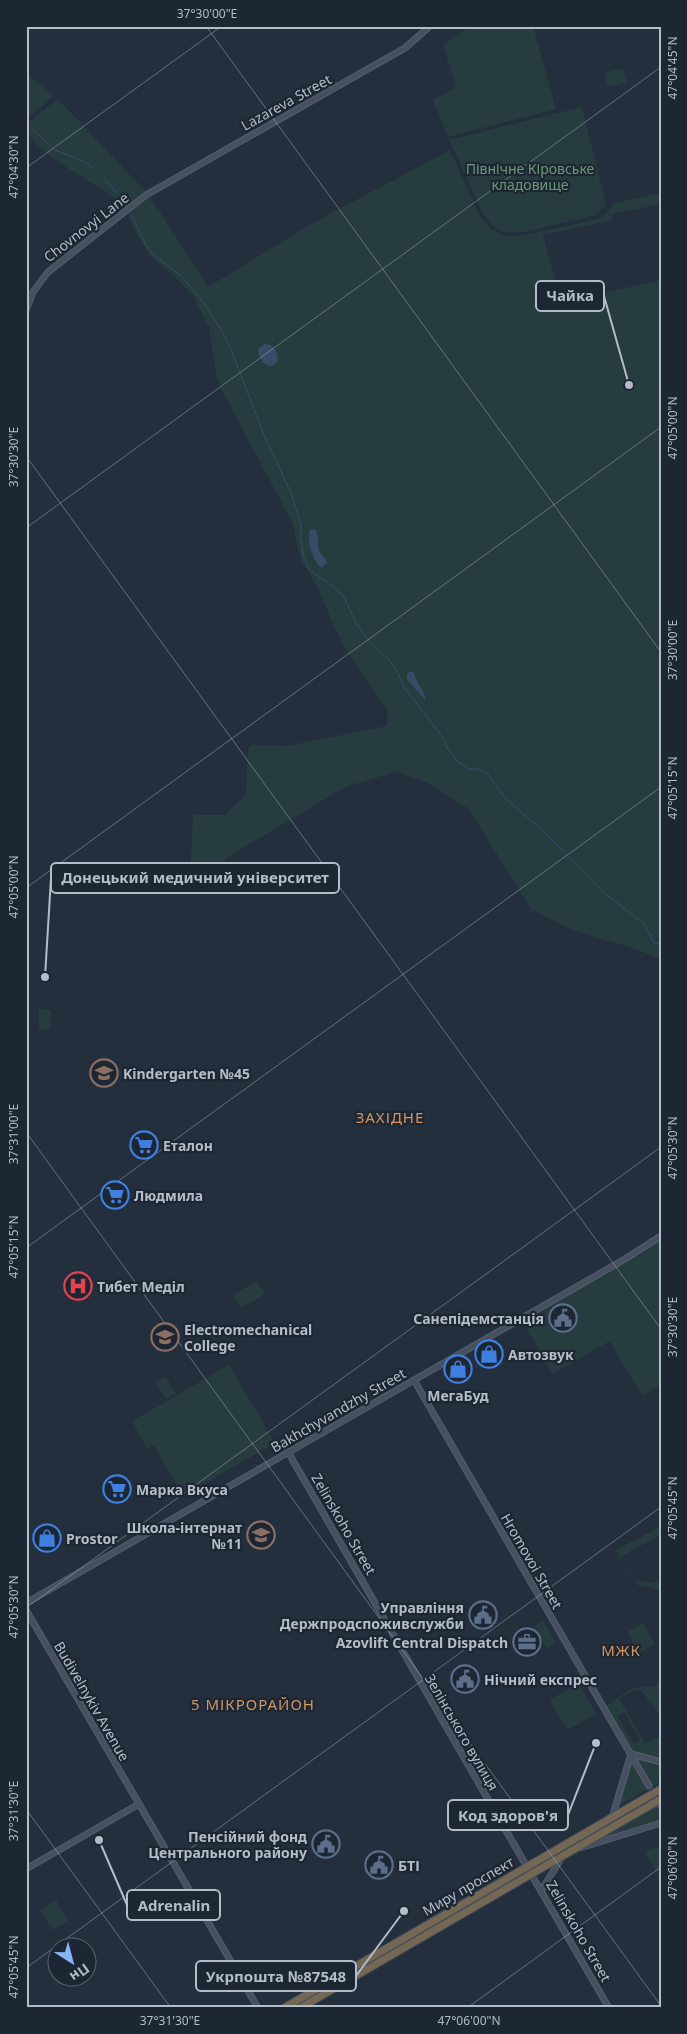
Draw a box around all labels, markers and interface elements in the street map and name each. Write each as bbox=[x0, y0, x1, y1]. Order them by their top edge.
text: 37°30'00"E bbox=[177, 5, 237, 22]
text: 47°04'45"N bbox=[664, 36, 681, 100]
street label: Lazareva Street bbox=[237, 69, 335, 135]
text: 47°04'30"N bbox=[5, 135, 22, 199]
park label: Північне Кіровське кладовище bbox=[466, 159, 595, 194]
street label: Chovnovyi Lane bbox=[40, 188, 132, 266]
callout: Чайка bbox=[536, 281, 604, 311]
text: Чайка bbox=[546, 285, 594, 305]
text: 47°05'00"N bbox=[664, 396, 681, 460]
text: 37°30'30"E bbox=[5, 427, 22, 487]
text: 37°30'00"E bbox=[664, 620, 681, 680]
text: 47°05'15"N bbox=[664, 756, 681, 820]
text: 47°05'00"N bbox=[5, 855, 22, 919]
callout: Донецький медичний університет bbox=[51, 863, 339, 893]
text: Донецький медичний університет bbox=[61, 867, 329, 887]
school or university icon: Kindergarten №45 bbox=[89, 1058, 119, 1088]
place label: Kindergarten №45 bbox=[123, 1064, 250, 1083]
text: 37°31'00"E bbox=[5, 1104, 22, 1164]
district label: ЗАХІДНЕ bbox=[356, 1107, 424, 1127]
text: 47°05'30"N bbox=[664, 1116, 681, 1180]
supermarket icon: Еталон bbox=[129, 1130, 159, 1160]
place label: Еталон bbox=[163, 1136, 213, 1155]
supermarket icon: Людмила bbox=[100, 1180, 130, 1210]
place label: Людмила bbox=[134, 1186, 203, 1205]
text: 47°05'15"N bbox=[5, 1215, 22, 1279]
hospital icon: Тибет Меділ bbox=[63, 1271, 93, 1301]
place label: Тибет Меділ bbox=[97, 1277, 185, 1296]
text: 37°30'30"E bbox=[664, 1297, 681, 1357]
public building icon: Санепідемстанція bbox=[548, 1303, 578, 1333]
place label: Санепідемстанція bbox=[413, 1309, 544, 1328]
place label: Electromechanical College bbox=[184, 1320, 312, 1355]
school or university icon: Electromechanical College bbox=[150, 1322, 180, 1352]
shop icon: Автозвук bbox=[474, 1339, 504, 1369]
place label: Автозвук bbox=[508, 1345, 574, 1364]
shop icon: МегаБуд bbox=[443, 1354, 473, 1384]
street label: Bakhchyvandzhy Street bbox=[267, 1364, 409, 1456]
place label: МегаБуд bbox=[427, 1386, 489, 1405]
street label: Zelinskoho Street bbox=[307, 1470, 381, 1578]
supermarket icon: Марка Вкуса bbox=[102, 1474, 132, 1504]
text: 47°05'45"N bbox=[664, 1476, 681, 1540]
place label: Марка Вкуса bbox=[136, 1480, 228, 1499]
street label: Hromovoi Street bbox=[497, 1510, 567, 1612]
place label: Школа-інтернат №11 bbox=[127, 1518, 242, 1553]
school or university icon: Школа-інтернат №11 bbox=[246, 1520, 276, 1550]
shop icon: Prostor bbox=[32, 1523, 62, 1553]
place label: Prostor bbox=[66, 1529, 118, 1548]
text: 47°05'30"N bbox=[5, 1575, 22, 1639]
place label: Управління Держпродспоживслужби bbox=[280, 1598, 464, 1633]
public building icon: Управління Держпродспоживслужби bbox=[468, 1600, 498, 1630]
office icon: Azovlift Central Dispatch bbox=[512, 1627, 542, 1657]
place label: Azovlift Central Dispatch bbox=[336, 1633, 508, 1652]
street label: Budivelnykiv Avenue bbox=[50, 1638, 134, 1764]
district label: МЖК bbox=[601, 1640, 641, 1660]
public building icon: Нічний експрес bbox=[450, 1664, 480, 1694]
street label: Зелінського вулиця bbox=[421, 1670, 503, 1794]
place label: Нічний експрес bbox=[484, 1670, 597, 1689]
district label: 5 МІКРОРАЙОН bbox=[191, 1694, 315, 1714]
text: 37°31'30"E bbox=[5, 1781, 22, 1841]
callout: Код здоров'я bbox=[448, 1800, 568, 1830]
text: Код здоров'я bbox=[458, 1805, 558, 1825]
place label: Пенсійний фонд Центрального району bbox=[148, 1827, 307, 1862]
public building icon: Пенсійний фонд Центрального району bbox=[311, 1829, 341, 1859]
text: 47°06'00"N bbox=[664, 1836, 681, 1900]
public building icon: БТІ bbox=[364, 1850, 394, 1880]
street label: Миру проспект bbox=[419, 1852, 518, 1920]
place label: БТІ bbox=[398, 1856, 420, 1875]
street label: Zelinskoho Street bbox=[542, 1877, 616, 1985]
callout: Adrenalin bbox=[127, 1890, 220, 1920]
text: Adrenalin bbox=[138, 1895, 210, 1915]
text: 47°05'45"N bbox=[5, 1935, 22, 1999]
north arrow bbox=[48, 1936, 98, 1986]
text: Пн bbox=[66, 1959, 94, 1986]
callout: Укрпошта №87548 bbox=[196, 1961, 356, 1991]
text: Укрпошта №87548 bbox=[206, 1966, 347, 1986]
text: 37°31'30"E bbox=[140, 2012, 200, 2029]
text: 47°06'00"N bbox=[437, 2012, 501, 2029]

